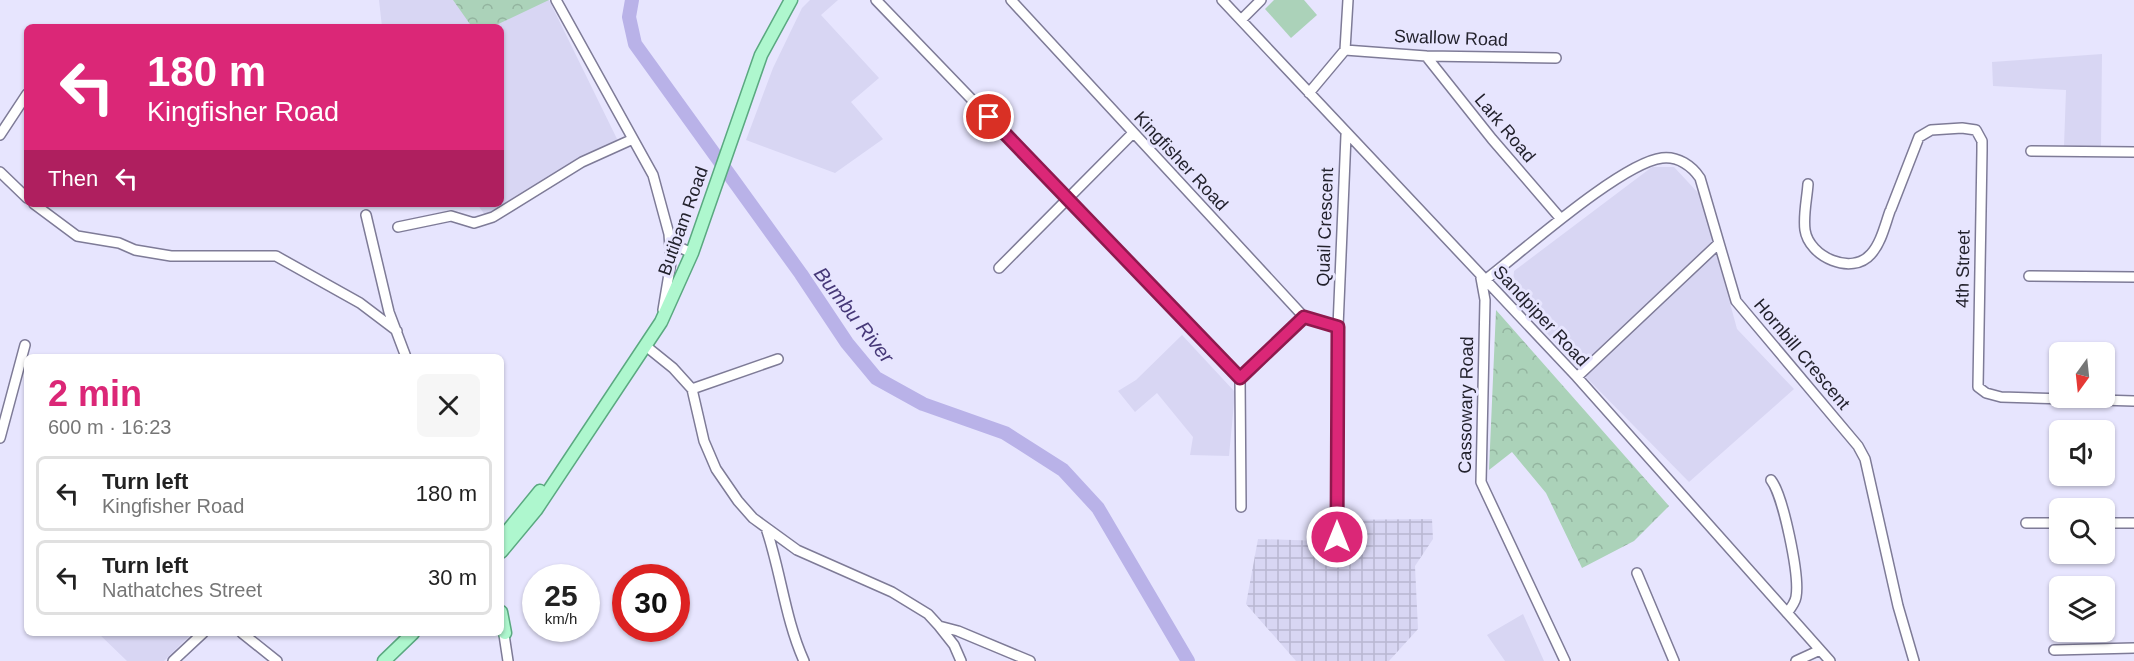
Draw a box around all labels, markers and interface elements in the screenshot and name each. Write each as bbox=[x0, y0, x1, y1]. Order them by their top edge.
street label: Swallow Road bbox=[1394, 26, 1508, 50]
icon: left bbox=[48, 48, 126, 126]
text: 180 m bbox=[147, 48, 266, 95]
street label: Lark Road bbox=[1471, 90, 1539, 166]
pin bbox=[963, 91, 1014, 142]
text: Kingfisher Road bbox=[147, 97, 339, 127]
icon: arrive bbox=[972, 100, 1005, 133]
street label: Kingfisher Road bbox=[1130, 107, 1232, 215]
icon: left bbox=[110, 162, 143, 195]
street label: Butibam Road bbox=[654, 164, 712, 278]
text: Then bbox=[48, 166, 98, 191]
street label: Quail Crescent bbox=[1313, 167, 1337, 287]
street label: 4th Street bbox=[1952, 230, 1974, 308]
street label: Sandpiper Road bbox=[1489, 262, 1593, 370]
water label: Bumbu River bbox=[810, 263, 899, 368]
street label: Hornbill Crescent bbox=[1750, 295, 1854, 413]
street label: Cassowary Road bbox=[1455, 336, 1477, 474]
north arrow bbox=[2049, 342, 2115, 408]
map controls bbox=[2049, 342, 2115, 642]
text: 2 min bbox=[48, 373, 142, 414]
button: close bbox=[417, 374, 480, 437]
text: 600 m · 16:23 bbox=[48, 416, 171, 438]
button: sound bbox=[2049, 420, 2115, 486]
text: Turn left bbox=[102, 469, 188, 494]
icon: left bbox=[51, 477, 84, 510]
text: 180 m bbox=[416, 481, 477, 506]
text: Kingfisher Road bbox=[102, 495, 244, 517]
button: search bbox=[2049, 498, 2115, 564]
position arrow bbox=[1305, 505, 1369, 569]
text: Turn left bbox=[102, 553, 188, 578]
icon: left bbox=[51, 561, 84, 594]
speed limit sign: 30 bbox=[612, 564, 690, 642]
text: 30 m bbox=[428, 565, 477, 590]
button: layers bbox=[2049, 576, 2115, 642]
text: Nathatches Street bbox=[102, 579, 262, 601]
text: 25 bbox=[544, 579, 578, 612]
text: km/h bbox=[545, 610, 577, 627]

